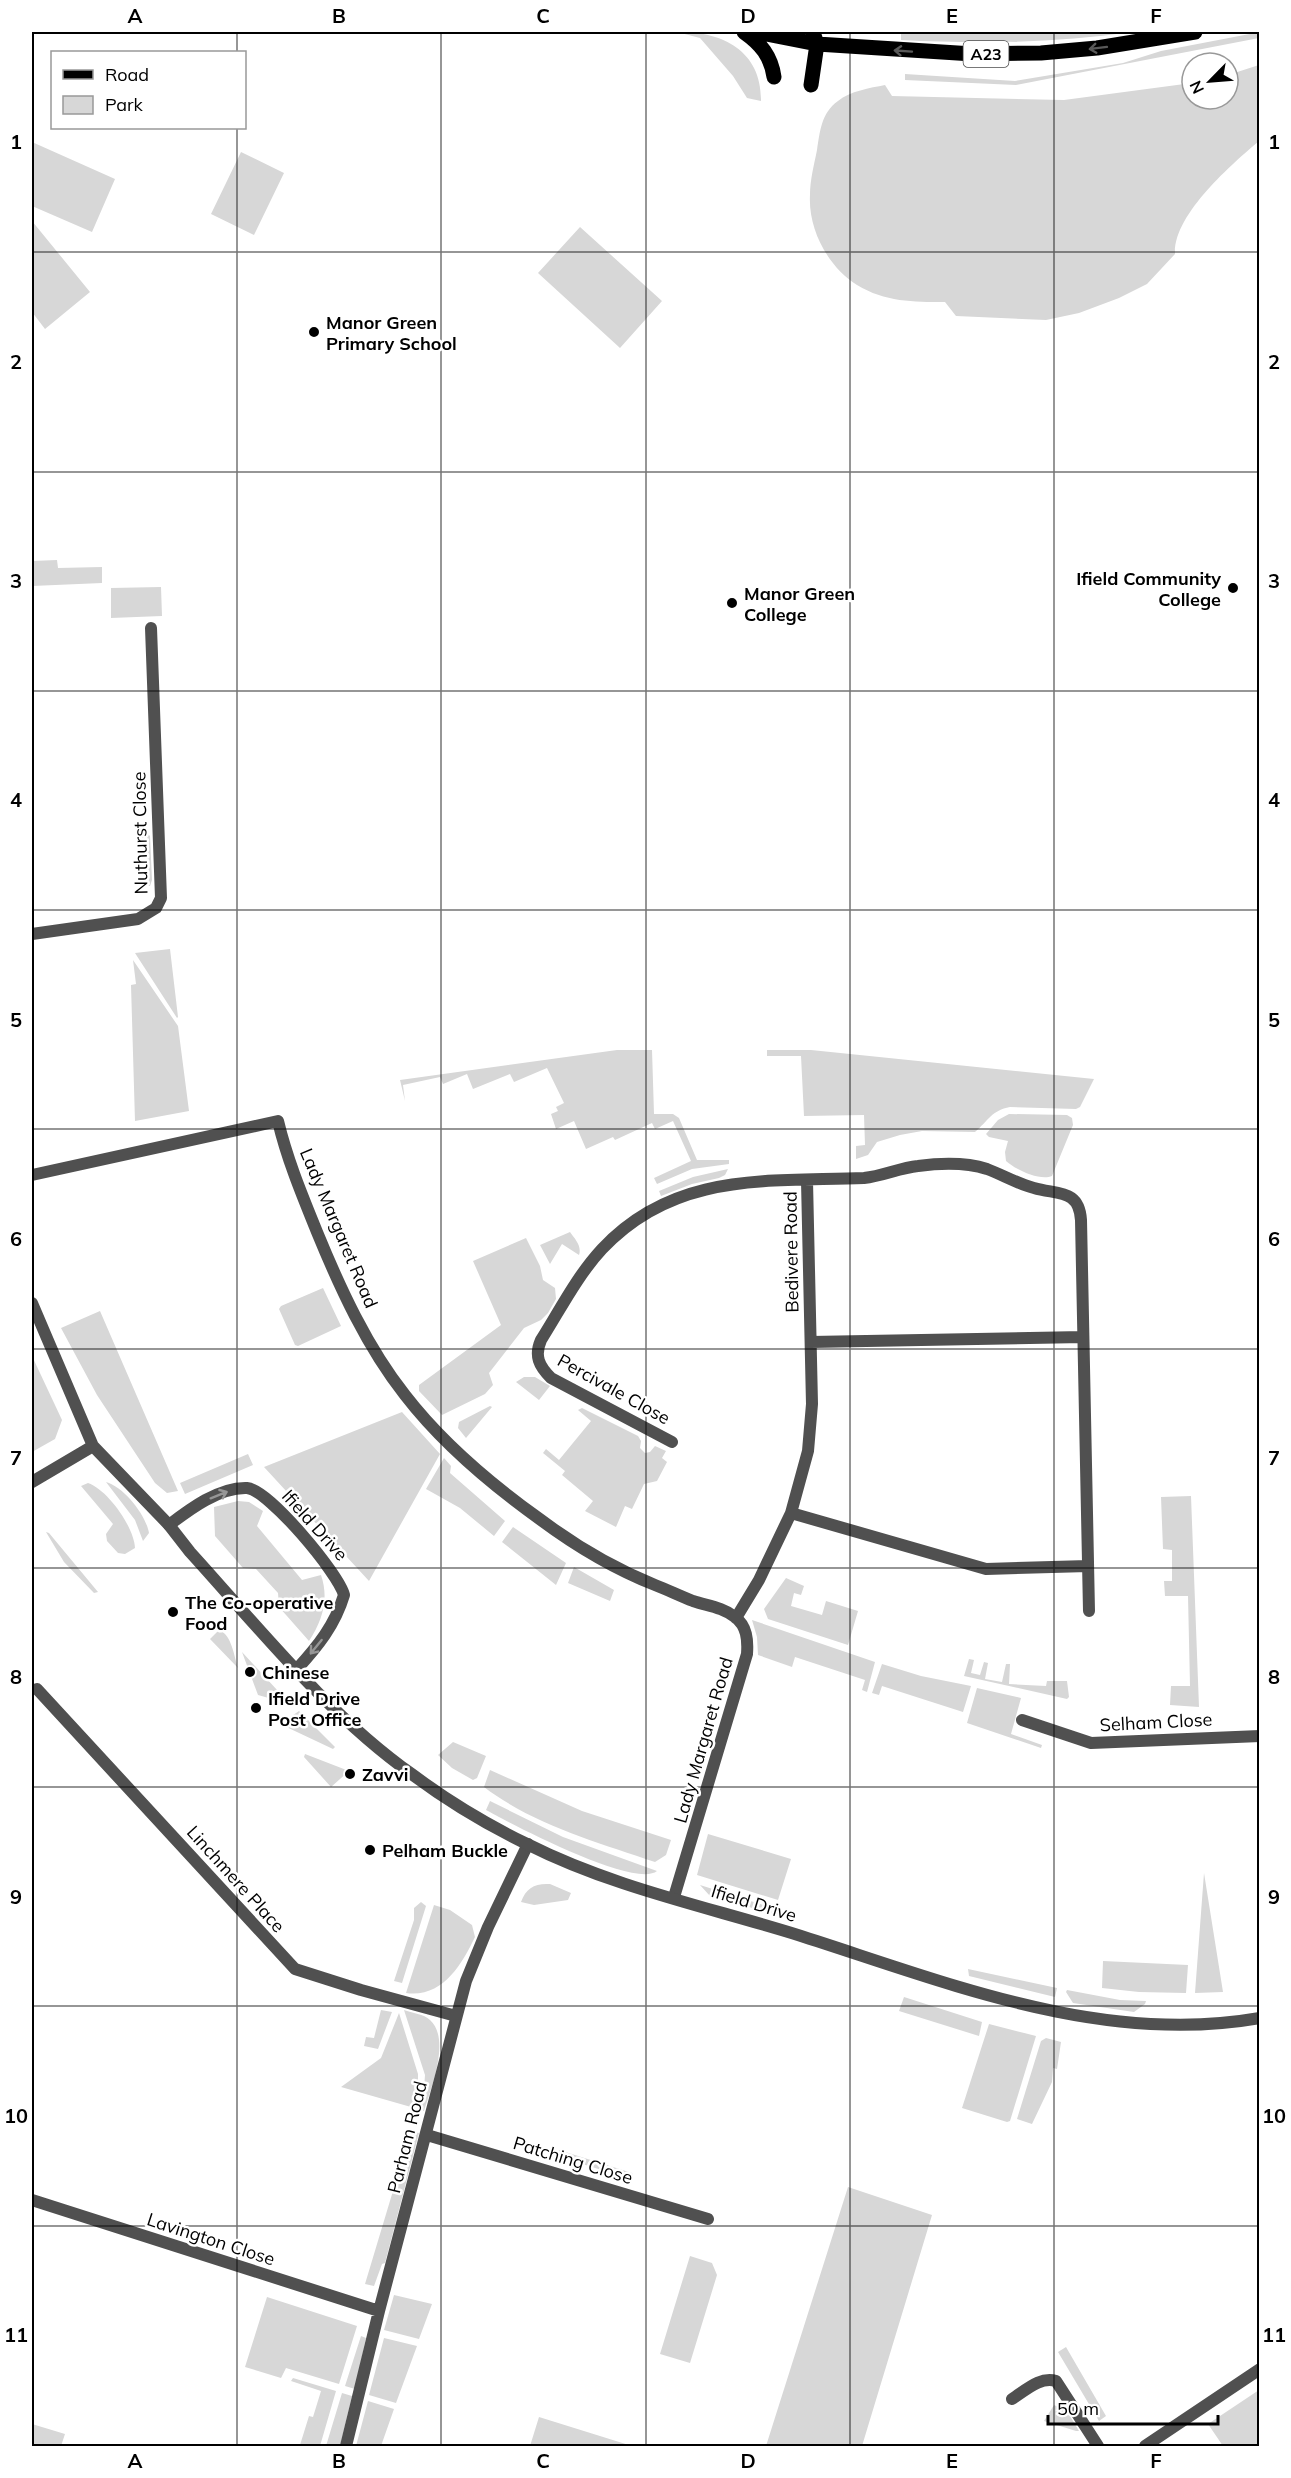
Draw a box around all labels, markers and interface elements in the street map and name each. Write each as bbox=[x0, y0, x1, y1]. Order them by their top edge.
text: A bbox=[128, 3, 143, 28]
text: B bbox=[332, 3, 346, 28]
text: C bbox=[536, 3, 550, 28]
text: D bbox=[740, 3, 756, 28]
text: E bbox=[946, 3, 958, 28]
text: F bbox=[1150, 3, 1162, 28]
road number: A23 bbox=[964, 41, 1008, 67]
one-way arrow bbox=[1088, 42, 1108, 53]
one-way arrow bbox=[893, 45, 913, 56]
legend bbox=[51, 51, 246, 129]
north arrow bbox=[1180, 51, 1240, 111]
text: Road bbox=[105, 63, 149, 86]
text: N bbox=[1185, 78, 1208, 97]
text: Park bbox=[105, 93, 144, 116]
text: 1 bbox=[10, 129, 22, 154]
text: 1 bbox=[1268, 129, 1280, 154]
place label: Manor Green Primary School bbox=[326, 311, 457, 355]
marker: Manor Green Primary School bbox=[307, 325, 321, 339]
text: 2 bbox=[10, 349, 22, 374]
text: 2 bbox=[1268, 349, 1280, 374]
place label: Ifield Community College bbox=[1076, 567, 1221, 611]
text: 3 bbox=[10, 568, 22, 593]
text: 3 bbox=[1268, 568, 1280, 593]
marker: Ifield Community College bbox=[1226, 581, 1240, 595]
place label: Manor Green College bbox=[744, 582, 855, 626]
marker: Manor Green College bbox=[725, 596, 739, 610]
street label: Nuthurst Close bbox=[127, 771, 153, 895]
text: 4 bbox=[10, 787, 22, 812]
text: 4 bbox=[1268, 787, 1280, 812]
text: 5 bbox=[10, 1007, 22, 1032]
text: 5 bbox=[1268, 1007, 1280, 1032]
street label: Lady Margaret Road bbox=[295, 1145, 383, 1311]
street label: Bedivere Road bbox=[778, 1191, 804, 1313]
text: 6 bbox=[10, 1226, 22, 1251]
text: 6 bbox=[1268, 1226, 1280, 1251]
street label: Percivale Close bbox=[554, 1349, 674, 1429]
text: 7 bbox=[10, 1445, 22, 1470]
text: 7 bbox=[1268, 1445, 1280, 1470]
street label: Ifield Drive bbox=[277, 1485, 353, 1565]
one-way arrow bbox=[209, 1489, 228, 1500]
place label: The Co-operative Food bbox=[185, 1591, 334, 1635]
marker: The Co-operative Food bbox=[166, 1605, 180, 1619]
one-way arrow bbox=[310, 1639, 323, 1655]
street label: Lady Margaret Road bbox=[668, 1654, 738, 1826]
place label: Chinese bbox=[262, 1661, 330, 1684]
text: 8 bbox=[10, 1664, 22, 1689]
text: 8 bbox=[1268, 1664, 1280, 1689]
marker: Chinese bbox=[243, 1665, 257, 1679]
place label: Ifield Drive Post Office bbox=[268, 1687, 361, 1731]
marker: Ifield Drive Post Office bbox=[249, 1701, 263, 1715]
street label: Selham Close bbox=[1099, 1708, 1213, 1736]
place label: Zavvi bbox=[362, 1763, 409, 1786]
marker: Zavvi bbox=[343, 1767, 357, 1781]
street label: Linchmere Place bbox=[182, 1821, 290, 1937]
place label: Pelham Buckle bbox=[382, 1839, 508, 1862]
marker: Pelham Buckle bbox=[363, 1843, 377, 1857]
street label: Ifield Drive bbox=[709, 1879, 799, 1927]
text: 9 bbox=[10, 1884, 22, 1909]
text: 9 bbox=[1268, 1884, 1280, 1909]
street label: Parham Road bbox=[382, 2079, 432, 2195]
text: 10 bbox=[4, 2103, 28, 2128]
text: 10 bbox=[1262, 2103, 1286, 2128]
street label: Patching Close bbox=[510, 2131, 636, 2189]
street label: Lavington Close bbox=[144, 2207, 278, 2271]
text: 11 bbox=[4, 2322, 28, 2347]
text: 11 bbox=[1262, 2322, 1286, 2347]
scale bar bbox=[1048, 2388, 1218, 2426]
text: 50 m bbox=[1057, 2397, 1099, 2420]
text: A bbox=[128, 2448, 143, 2473]
text: B bbox=[332, 2448, 346, 2473]
text: C bbox=[536, 2448, 550, 2473]
text: D bbox=[740, 2448, 756, 2473]
text: E bbox=[946, 2448, 958, 2473]
text: F bbox=[1150, 2448, 1162, 2473]

